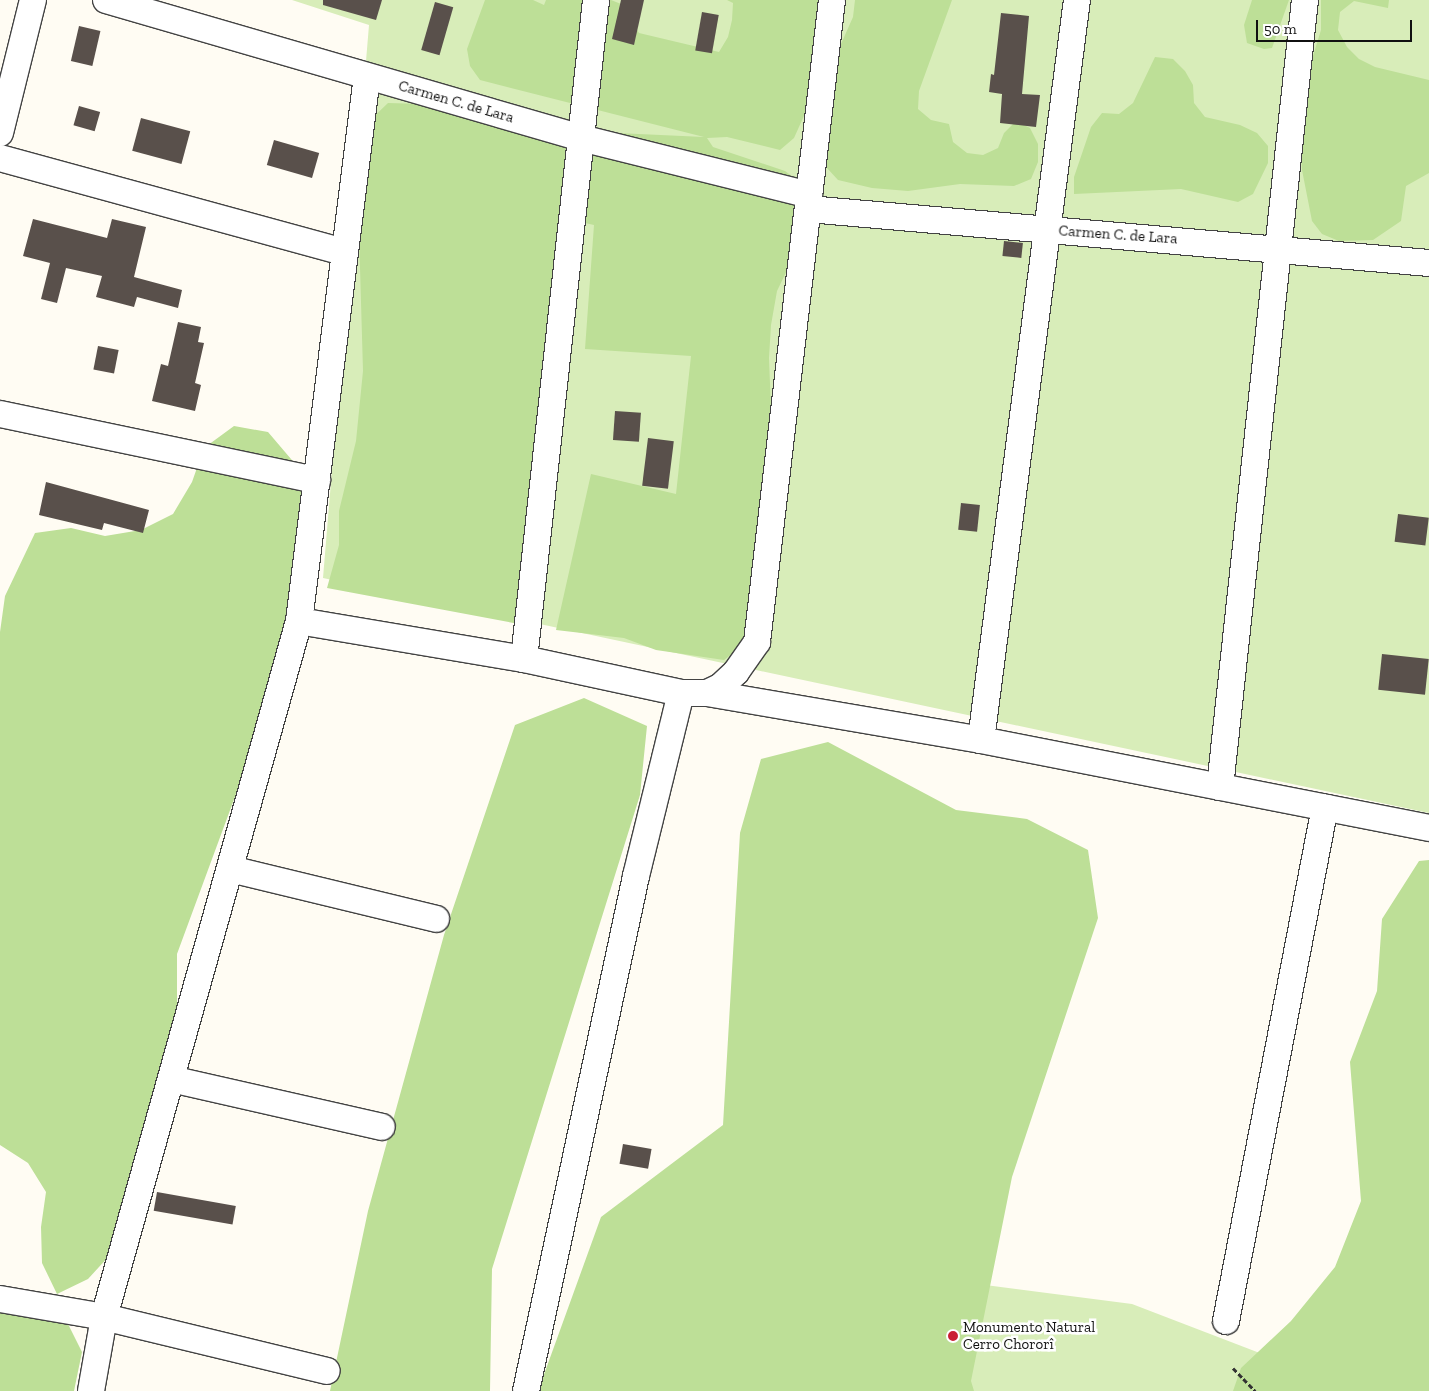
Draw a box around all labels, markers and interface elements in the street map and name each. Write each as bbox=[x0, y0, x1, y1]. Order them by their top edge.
scale bar bbox=[1259, 10, 1415, 42]
text: 50 m bbox=[1264, 20, 1297, 38]
street label: Carmen C. de Lara bbox=[396, 77, 516, 127]
street label: Carmen C. de Lara bbox=[1058, 222, 1178, 248]
place label: Monumento Natural Cerro Chororî bbox=[963, 1318, 1095, 1353]
marker: Monumento Natural Cerro Chororî bbox=[947, 1330, 959, 1342]

